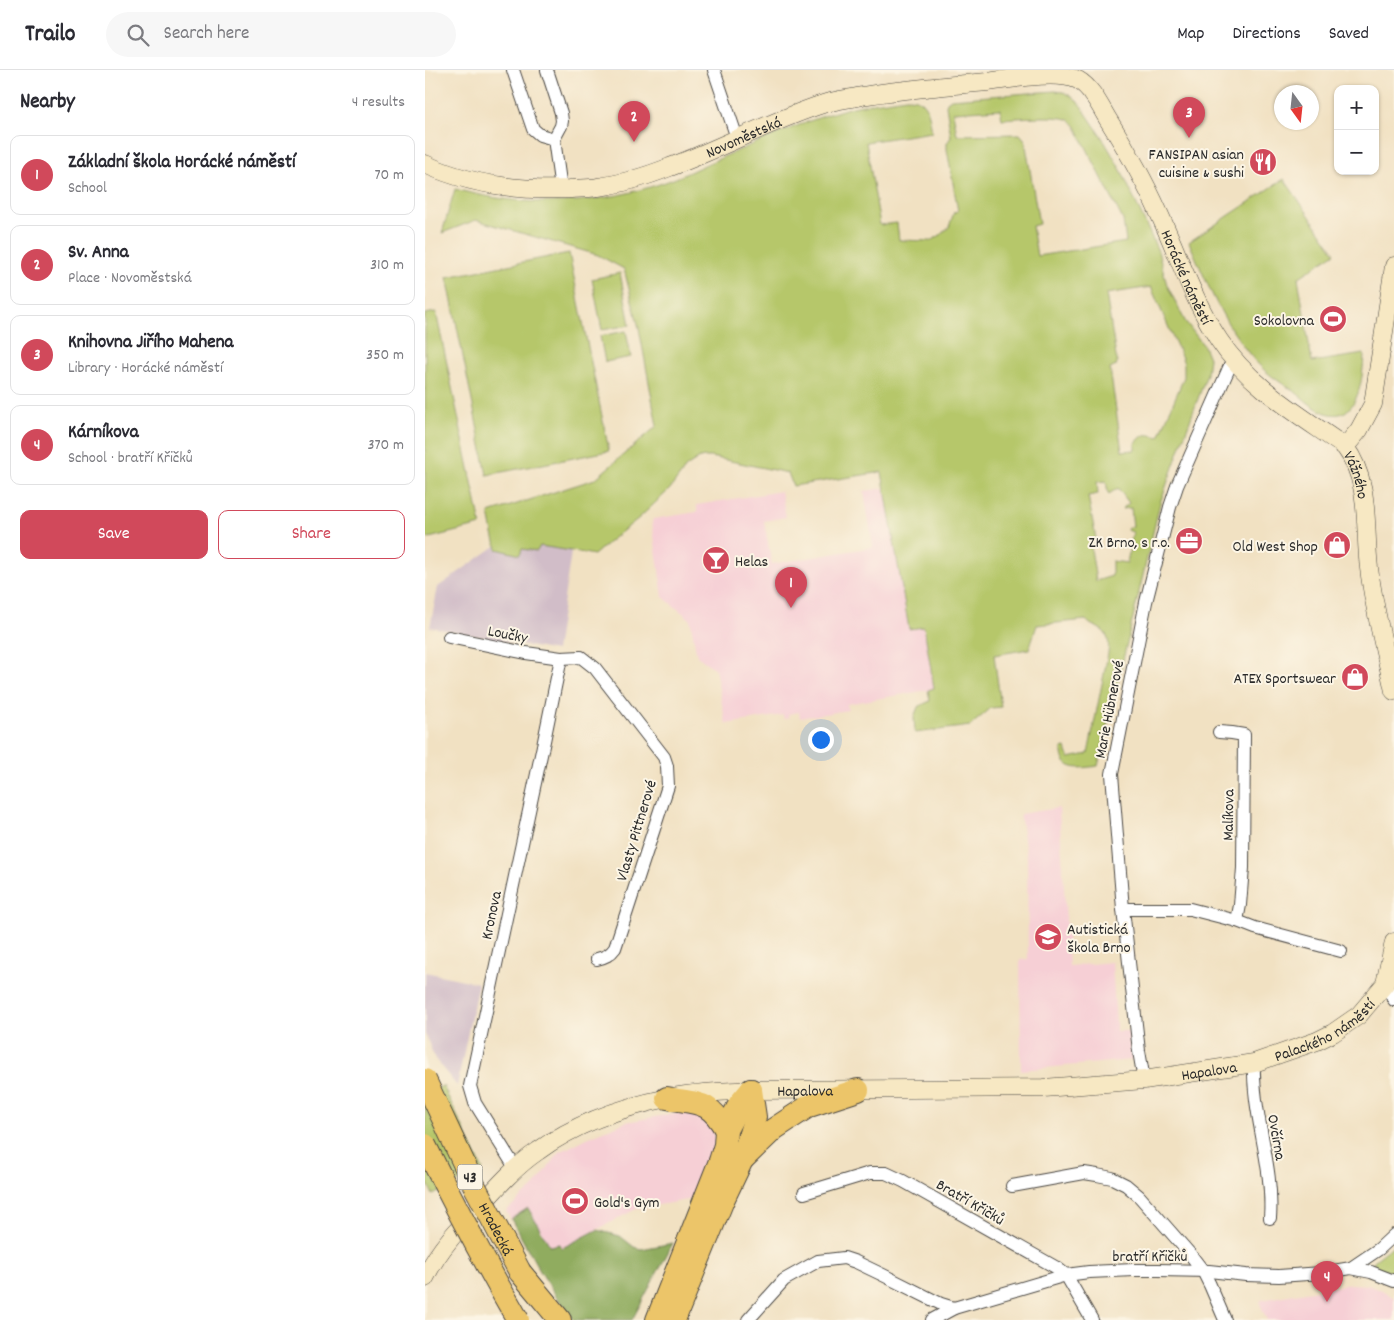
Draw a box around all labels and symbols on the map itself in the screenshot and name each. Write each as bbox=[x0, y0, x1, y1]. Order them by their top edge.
north arrow bbox=[1274, 85, 1319, 130]
pin: 3 bbox=[1173, 97, 1205, 138]
pin: 2 bbox=[618, 101, 650, 142]
street label: Novoměstská bbox=[703, 112, 786, 165]
place label: FANSIPAN asian cuisine & sushi bbox=[1149, 144, 1244, 185]
restaurant icon: FANSIPAN asian cuisine & sushi bbox=[1248, 147, 1278, 177]
street label: Horácké náměstí bbox=[1154, 227, 1217, 330]
sports icon: Sokolovna bbox=[1318, 304, 1348, 334]
place label: Sokolovna bbox=[1254, 310, 1314, 333]
street label: Vážného bbox=[1336, 447, 1373, 501]
office icon: ZK Brno, s r.o. bbox=[1174, 526, 1204, 556]
shop icon: Old West Shop bbox=[1322, 530, 1352, 560]
place label: ZK Brno, s r.o. bbox=[1088, 532, 1170, 555]
place label: Old West Shop bbox=[1232, 536, 1318, 559]
bar icon: Helas bbox=[701, 545, 731, 575]
place label: Helas bbox=[735, 551, 769, 574]
pin: 1 bbox=[775, 567, 807, 608]
street label: Loučky bbox=[486, 620, 530, 651]
street label: Marie Hübnerové bbox=[1090, 658, 1131, 761]
shop icon: ATEX Sportswear bbox=[1340, 662, 1370, 692]
place label: ATEX Sportswear bbox=[1233, 668, 1336, 691]
your location bbox=[808, 727, 834, 753]
street label: Vlasty Pittnerové bbox=[611, 777, 664, 884]
street label: Malíkova bbox=[1218, 789, 1241, 841]
street label: Kronova bbox=[476, 889, 509, 942]
place label: Autistická škola Brno bbox=[1067, 919, 1131, 960]
school or university icon: Autistická škola Brno bbox=[1033, 922, 1063, 952]
street label: Palackého náměstí bbox=[1272, 994, 1382, 1069]
street label: Hapalova bbox=[1180, 1057, 1239, 1088]
street label: Hapalova bbox=[777, 1080, 833, 1104]
street label: Ovčírna bbox=[1260, 1113, 1291, 1163]
road number: 43 bbox=[457, 1164, 483, 1190]
street label: Bratří Křičků bbox=[931, 1174, 1008, 1232]
sports icon: Gold's Gym bbox=[560, 1186, 590, 1216]
place label: Gold's Gym bbox=[594, 1192, 660, 1215]
street label: Hradecká bbox=[471, 1199, 518, 1260]
street label: bratří Křičků bbox=[1113, 1246, 1188, 1269]
pin: 4 bbox=[1311, 1261, 1343, 1302]

